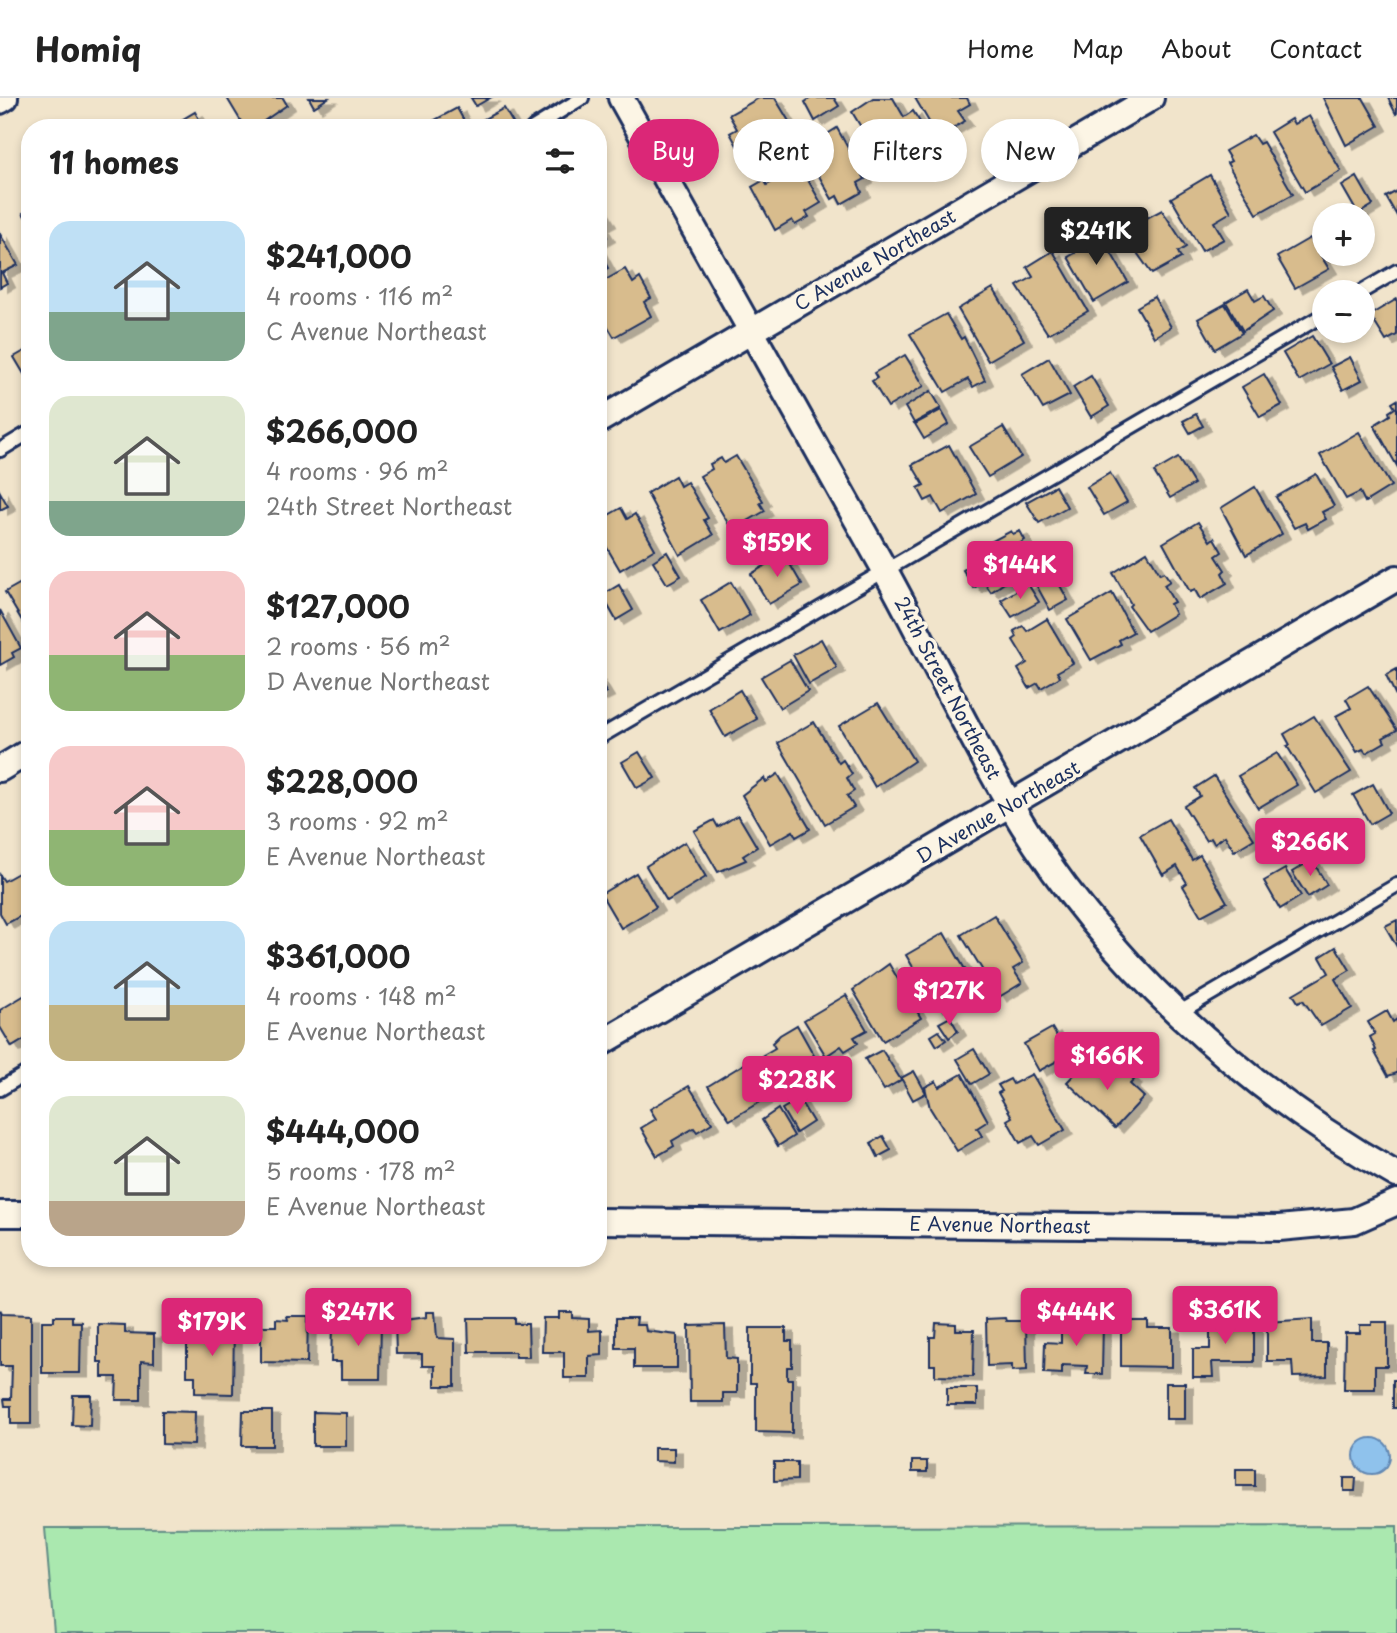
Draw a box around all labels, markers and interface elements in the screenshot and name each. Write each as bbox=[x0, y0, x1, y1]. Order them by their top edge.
text: Homiq bbox=[35, 23, 141, 73]
text: Home bbox=[967, 30, 1034, 66]
text: Map bbox=[1072, 30, 1123, 66]
text: About bbox=[1161, 30, 1231, 66]
text: Contact bbox=[1269, 30, 1362, 66]
chip: Buy bbox=[628, 119, 719, 182]
chip: Rent bbox=[733, 119, 834, 182]
chip: Filters bbox=[848, 119, 967, 182]
chip: New bbox=[981, 119, 1079, 182]
text: 11 homes bbox=[49, 139, 179, 184]
icon: filters bbox=[541, 142, 579, 180]
street label: C Avenue Northeast bbox=[789, 201, 961, 317]
map controls bbox=[1312, 203, 1375, 343]
button: + bbox=[1312, 203, 1375, 266]
pin: $241K bbox=[1047, 208, 1145, 267]
text: $241K bbox=[1060, 212, 1132, 247]
text: $241,000 bbox=[266, 233, 412, 278]
icon: home bbox=[105, 249, 189, 333]
text: 4 rooms · 116 m² bbox=[266, 278, 453, 313]
button: − bbox=[1312, 280, 1375, 343]
text: C Avenue Northeast bbox=[266, 313, 487, 348]
text: $266,000 bbox=[266, 408, 418, 453]
icon: home bbox=[105, 424, 189, 508]
text: 4 rooms · 96 m² bbox=[266, 453, 449, 488]
text: 24th Street Northeast bbox=[266, 488, 512, 523]
pin: $159K bbox=[728, 519, 826, 579]
text: $159K bbox=[742, 524, 812, 559]
pin: $144K bbox=[971, 542, 1069, 601]
text: $144K bbox=[983, 546, 1057, 581]
text: $127,000 bbox=[266, 583, 410, 628]
street label: 24th Street Northeast bbox=[889, 591, 1009, 784]
icon: home bbox=[105, 599, 189, 683]
text: 2 rooms · 56 m² bbox=[266, 628, 451, 663]
text: D Avenue Northeast bbox=[266, 663, 490, 698]
street label: D Avenue Northeast bbox=[910, 753, 1085, 870]
text: $228,000 bbox=[266, 758, 418, 803]
icon: home bbox=[105, 774, 189, 858]
text: 3 rooms · 92 m² bbox=[266, 803, 449, 838]
pin: $266K bbox=[1261, 818, 1359, 878]
text: $266K bbox=[1271, 823, 1349, 858]
text: E Avenue Northeast bbox=[266, 838, 485, 873]
text: $361,000 bbox=[266, 933, 410, 978]
icon: home bbox=[105, 949, 189, 1033]
pin: $127K bbox=[900, 968, 998, 1027]
text: $127K bbox=[913, 972, 985, 1007]
text: 4 rooms · 148 m² bbox=[266, 978, 457, 1013]
text: E Avenue Northeast bbox=[266, 1013, 485, 1048]
pin: $166K bbox=[1058, 1032, 1156, 1092]
text: $166K bbox=[1070, 1037, 1144, 1072]
pin: $228K bbox=[748, 1056, 846, 1116]
text: $228K bbox=[758, 1061, 836, 1096]
text: $444,000 bbox=[266, 1108, 420, 1153]
icon: home bbox=[105, 1124, 189, 1208]
text: 5 rooms · 178 m² bbox=[266, 1153, 456, 1188]
text: E Avenue Northeast bbox=[266, 1188, 485, 1223]
street label: E Avenue Northeast bbox=[909, 1208, 1091, 1240]
pin: $361K bbox=[1176, 1286, 1274, 1346]
pin: $247K bbox=[309, 1288, 407, 1348]
pin: $444K bbox=[1027, 1288, 1125, 1348]
text: $361K bbox=[1189, 1291, 1261, 1326]
text: $247K bbox=[321, 1293, 395, 1328]
text: $444K bbox=[1037, 1293, 1115, 1328]
pin: $179K bbox=[163, 1298, 261, 1358]
text: $179K bbox=[178, 1303, 246, 1338]

